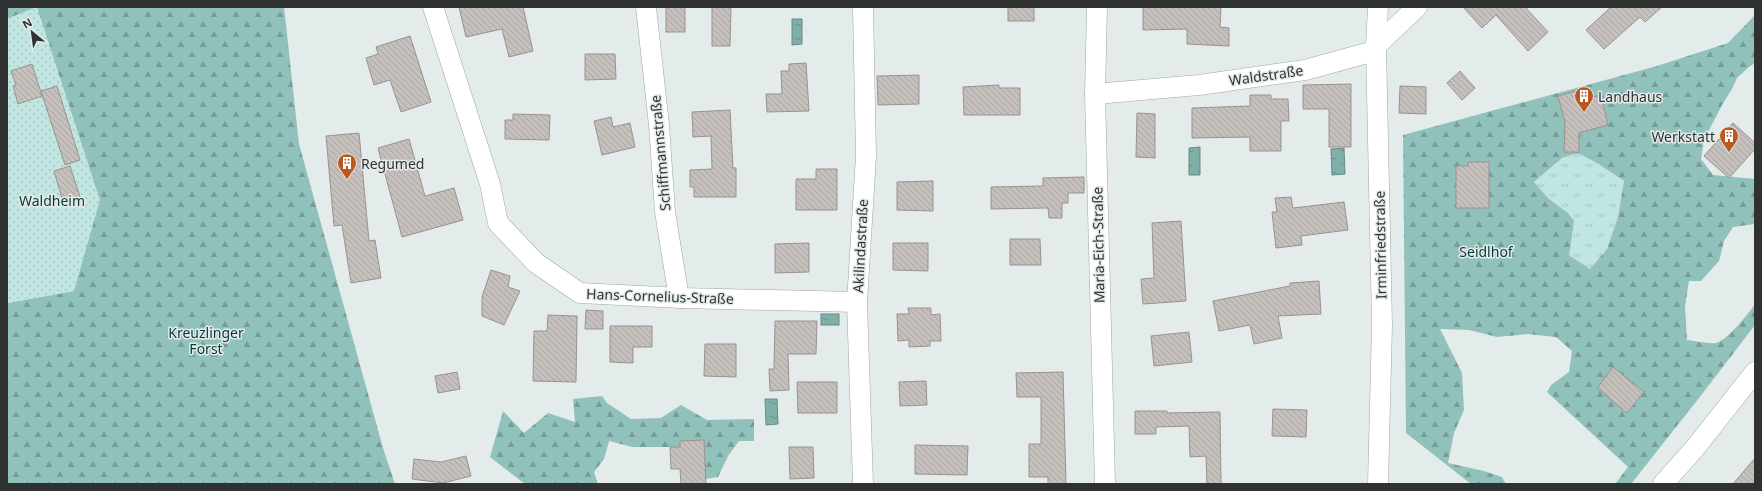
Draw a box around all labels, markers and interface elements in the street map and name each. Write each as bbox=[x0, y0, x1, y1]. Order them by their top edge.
north arrow bbox=[12, 12, 52, 52]
text: N bbox=[19, 14, 34, 32]
street label: Waldstraße bbox=[1228, 60, 1304, 90]
building icon: Landhaus bbox=[1573, 85, 1595, 113]
place label: Landhaus bbox=[1598, 87, 1663, 106]
street label: Schiffmannstraße bbox=[645, 94, 675, 212]
building icon: Werkstatt bbox=[1718, 125, 1740, 153]
place label: Werkstatt bbox=[1651, 127, 1715, 146]
building icon: Regumed bbox=[336, 152, 358, 180]
place label: Regumed bbox=[361, 154, 424, 173]
street label: Maria-Eich-Straße bbox=[1087, 187, 1109, 303]
park label: Waldheim bbox=[19, 191, 85, 210]
street label: Irminfriedstraße bbox=[1370, 191, 1390, 299]
street label: Akilindastraße bbox=[848, 198, 872, 294]
park label: Seidlhof bbox=[1459, 242, 1514, 261]
street label: Hans-Cornelius-Straße bbox=[586, 284, 734, 308]
park label: Kreuzlinger Forst bbox=[168, 323, 244, 358]

